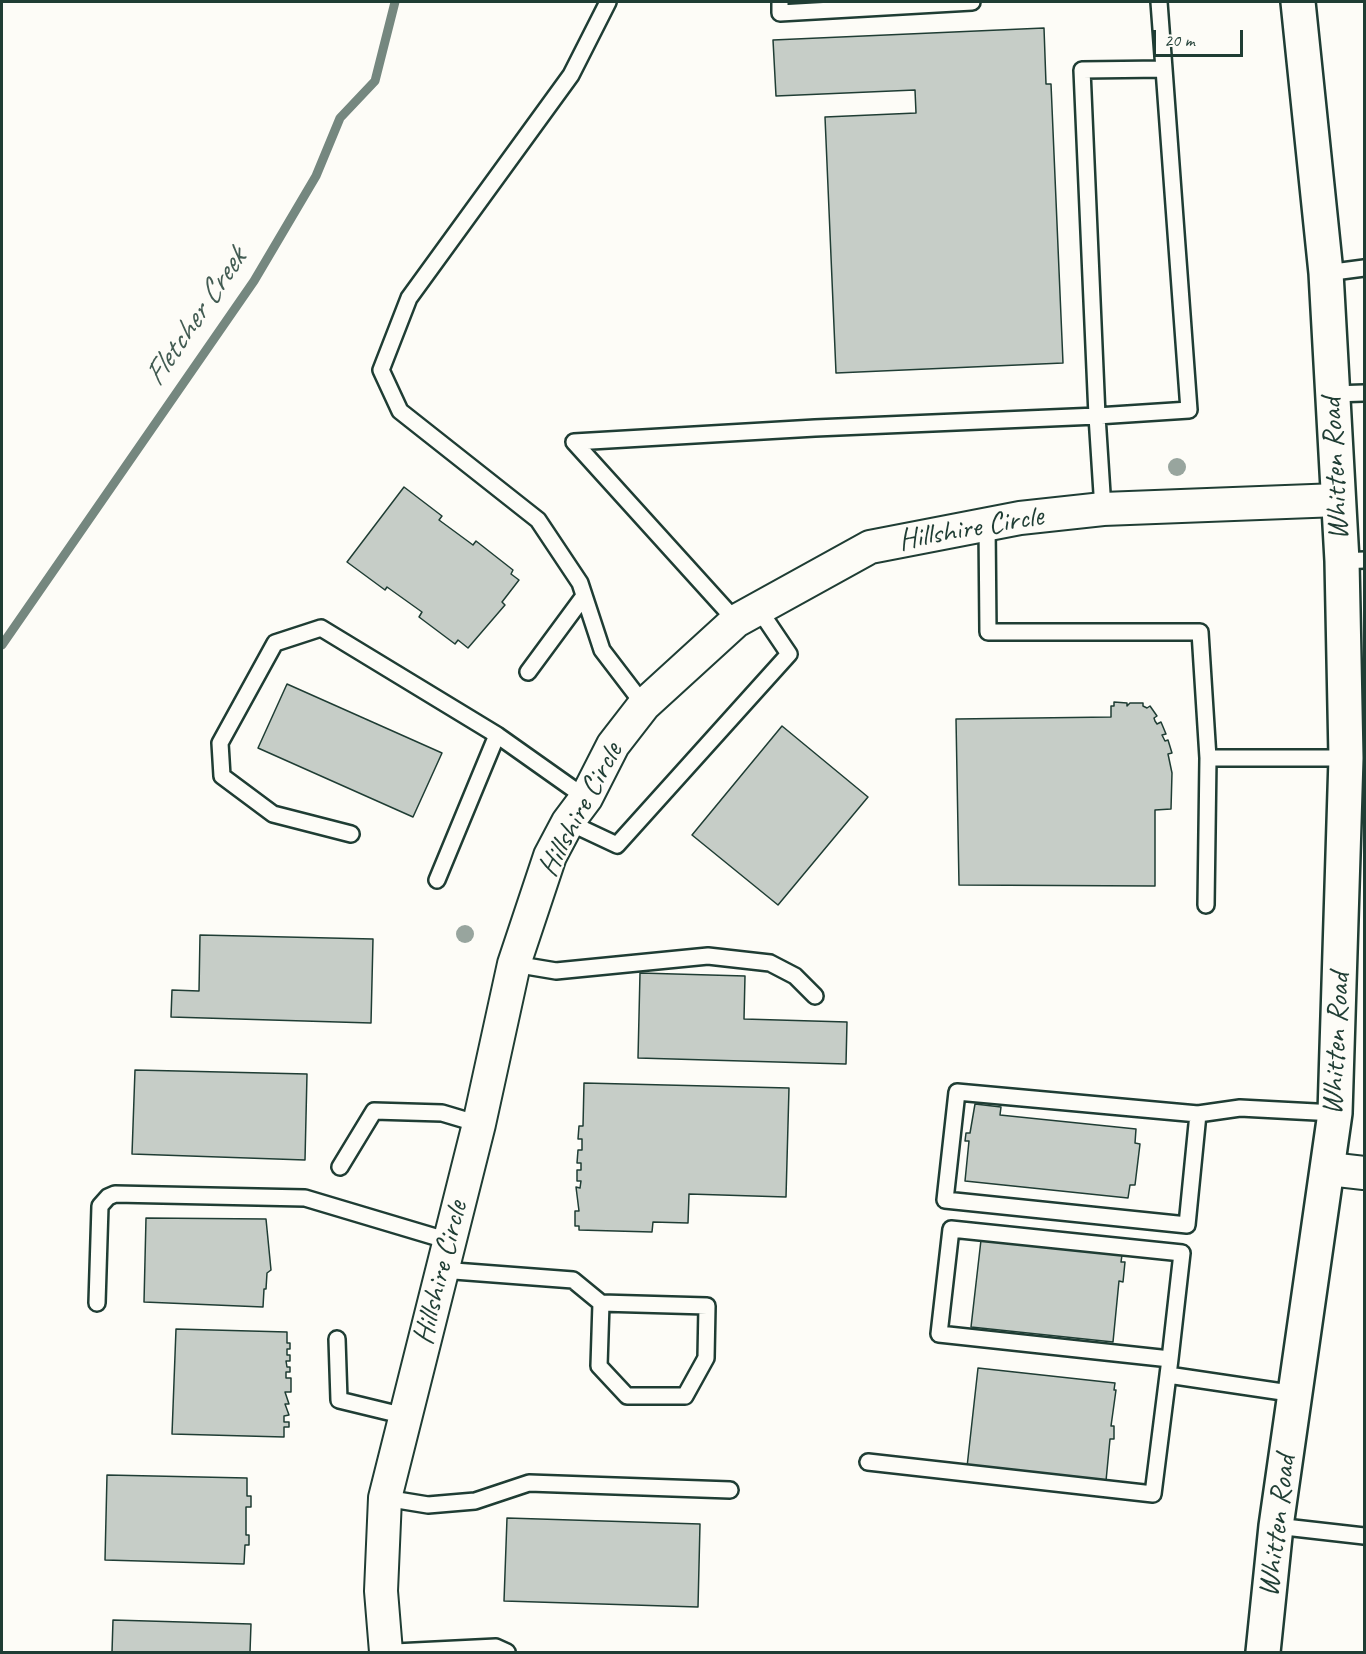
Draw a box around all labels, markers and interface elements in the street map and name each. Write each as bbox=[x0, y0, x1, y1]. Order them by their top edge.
scale bar bbox=[1156, 18, 1246, 56]
text: 20 m bbox=[1164, 29, 1195, 51]
water label: Fletcher Creek bbox=[136, 242, 256, 394]
street label: Whitten Road bbox=[1314, 397, 1358, 541]
street label: Hillshire Circle bbox=[896, 499, 1046, 559]
street label: Hillshire Circle bbox=[531, 737, 631, 883]
street label: Whitten Road bbox=[1315, 972, 1359, 1116]
street label: Hillshire Circle bbox=[406, 1198, 476, 1348]
street label: Whitten Road bbox=[1251, 1453, 1305, 1599]

